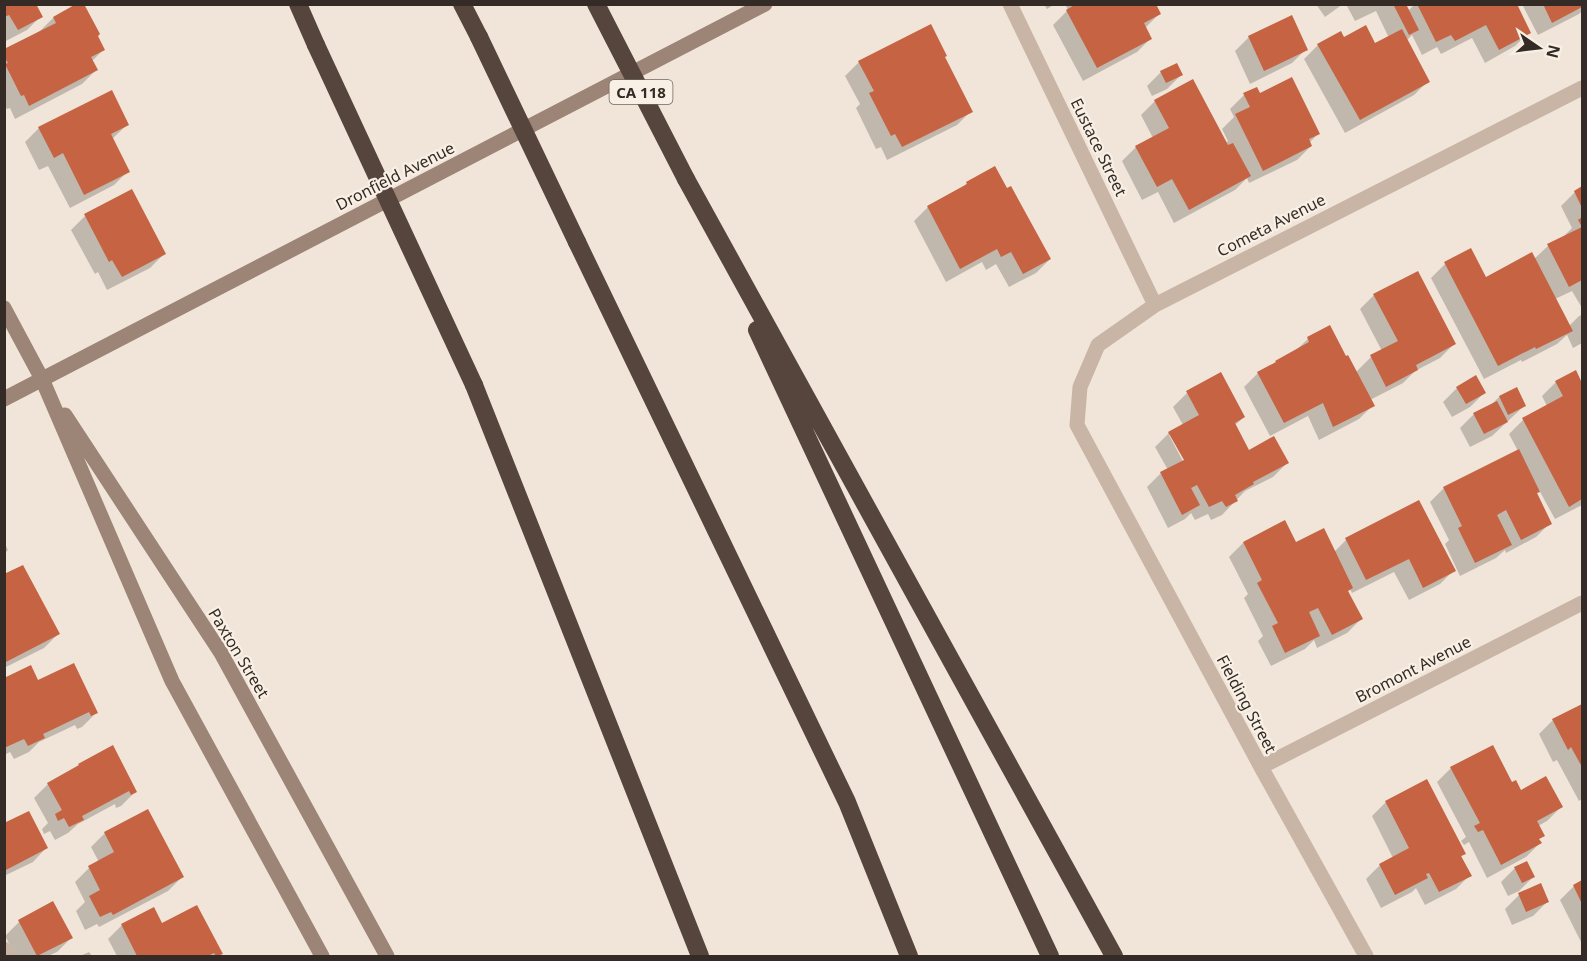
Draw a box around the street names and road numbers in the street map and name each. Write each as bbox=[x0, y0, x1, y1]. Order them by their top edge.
road number: CA 118 bbox=[610, 80, 672, 104]
street label: Eustace Street bbox=[1066, 94, 1132, 200]
street label: Dronfield Avenue bbox=[332, 137, 458, 215]
street label: Cometa Avenue bbox=[1213, 188, 1329, 262]
street label: Paxton Street bbox=[203, 604, 275, 702]
street label: Bromont Avenue bbox=[1351, 630, 1475, 708]
street label: Fielding Street bbox=[1212, 651, 1282, 757]

